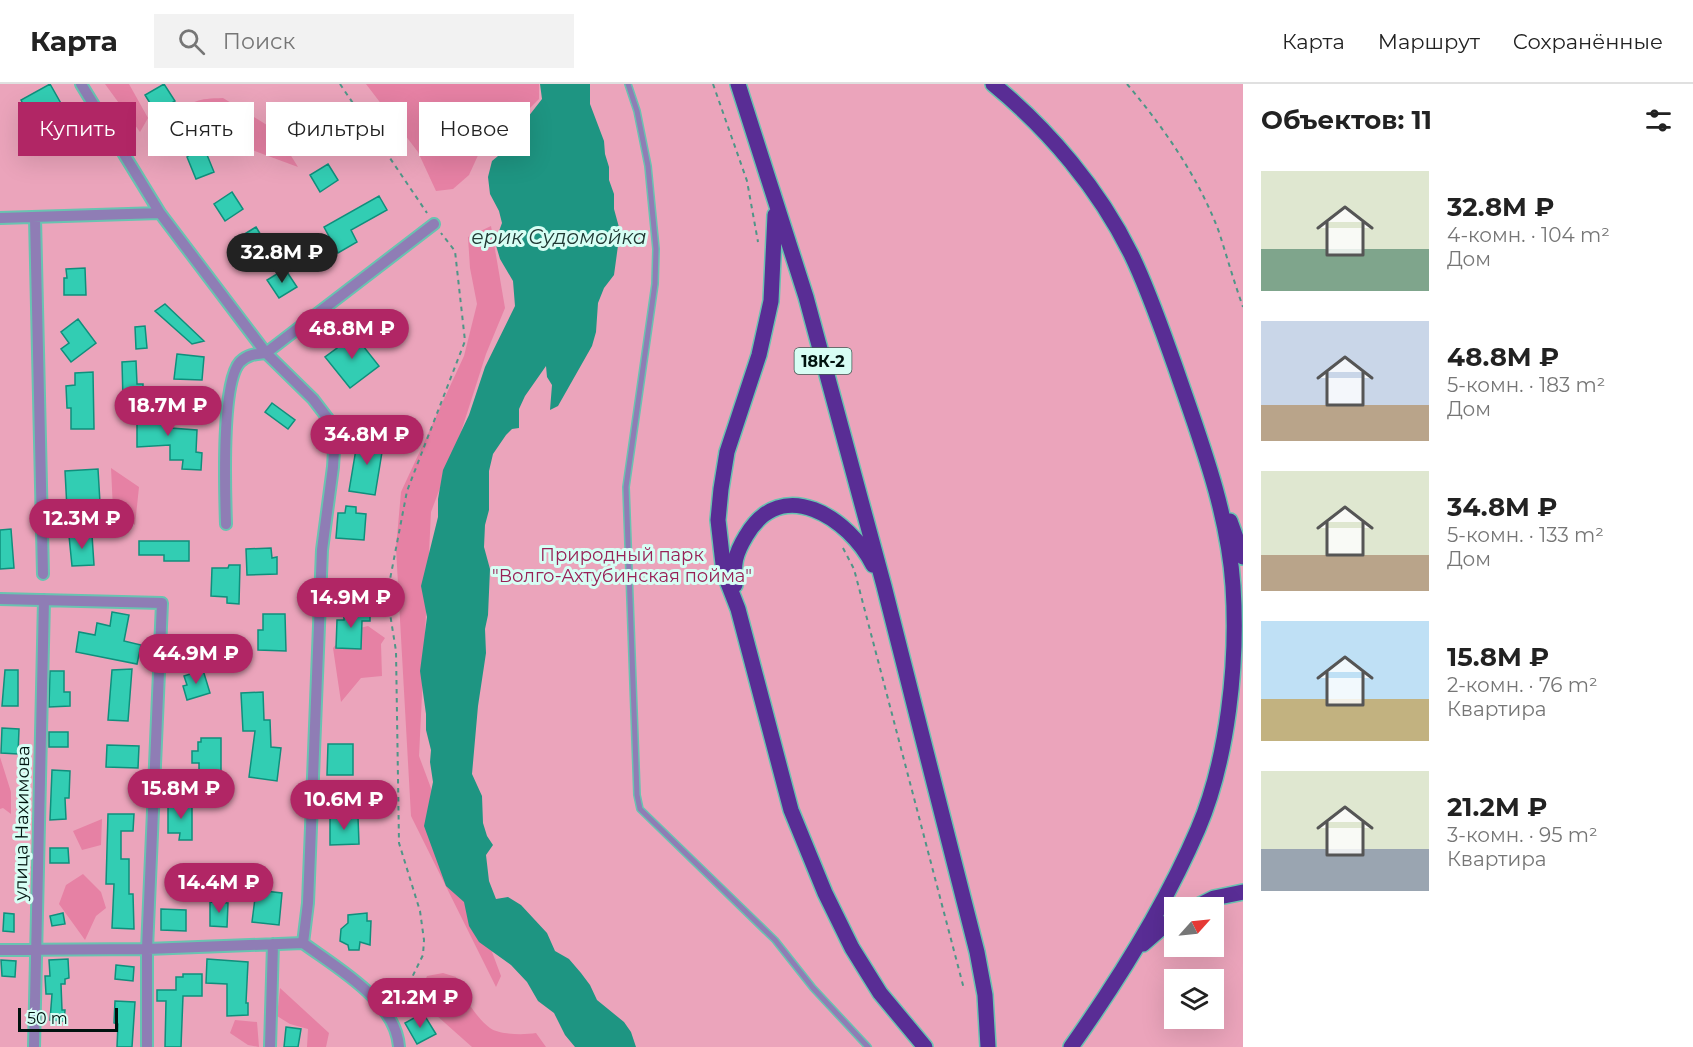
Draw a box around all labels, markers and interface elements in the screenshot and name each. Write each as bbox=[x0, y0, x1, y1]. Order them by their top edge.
search box bbox=[154, 14, 574, 68]
text: Карта bbox=[30, 24, 118, 58]
icon: search bbox=[175, 25, 208, 58]
text: Поиск bbox=[223, 28, 295, 55]
text: Карта bbox=[1282, 29, 1345, 54]
text: Маршрут bbox=[1378, 29, 1480, 54]
text: Сохранённые bbox=[1513, 29, 1663, 54]
chip: Купить bbox=[18, 102, 136, 156]
chip: Снять bbox=[148, 102, 254, 156]
chip: Фильтры bbox=[266, 102, 407, 156]
chip: Новое bbox=[419, 102, 530, 156]
text: Объектов: 11 bbox=[1261, 104, 1432, 136]
icon: filters bbox=[1642, 104, 1675, 137]
text: 32.8M ₽ bbox=[1447, 191, 1554, 223]
icon: home bbox=[1309, 195, 1381, 267]
text: 4-комн. · 104 m² bbox=[1447, 223, 1610, 247]
water label: ерик Судомойка bbox=[471, 225, 647, 249]
pin: 32.8M ₽ bbox=[227, 233, 337, 284]
text: 32.8M ₽ bbox=[241, 240, 323, 264]
text: Дом bbox=[1447, 247, 1491, 271]
pin: 48.8M ₽ bbox=[297, 309, 407, 360]
text: 48.8M ₽ bbox=[309, 316, 395, 340]
text: 48.8M ₽ bbox=[1447, 341, 1559, 373]
icon: home bbox=[1309, 345, 1381, 417]
road number: 18К-2 bbox=[794, 348, 852, 374]
text: 5-комн. · 183 m² bbox=[1447, 373, 1605, 397]
pin: 18.7M ₽ bbox=[113, 386, 223, 437]
text: 18.7M ₽ bbox=[129, 393, 207, 417]
text: Дом bbox=[1447, 397, 1491, 421]
pin: 34.8M ₽ bbox=[312, 415, 422, 466]
text: 34.8M ₽ bbox=[325, 422, 409, 446]
text: 34.8M ₽ bbox=[1447, 491, 1557, 523]
icon: home bbox=[1309, 495, 1381, 567]
pin: 12.3M ₽ bbox=[27, 499, 137, 550]
text: 12.3M ₽ bbox=[43, 506, 121, 530]
text: 5-комн. · 133 m² bbox=[1447, 523, 1604, 547]
park label: Природный парк "Волго-Ахтубинская пойма" bbox=[492, 544, 752, 587]
text: Дом bbox=[1447, 547, 1491, 571]
pin: 14.9M ₽ bbox=[296, 578, 406, 629]
text: 14.9M ₽ bbox=[311, 585, 391, 609]
pin: 44.9M ₽ bbox=[141, 634, 251, 685]
text: 44.9M ₽ bbox=[153, 641, 239, 665]
text: 15.8M ₽ bbox=[1447, 641, 1549, 673]
icon: home bbox=[1309, 645, 1381, 717]
text: 2-комн. · 76 m² bbox=[1447, 673, 1598, 697]
text: Квартира bbox=[1447, 697, 1547, 721]
street label: улица Нахимова bbox=[10, 745, 34, 902]
pin: 15.8M ₽ bbox=[126, 769, 236, 820]
text: 15.8M ₽ bbox=[142, 776, 220, 800]
pin: 10.6M ₽ bbox=[289, 780, 399, 831]
text: 10.6M ₽ bbox=[304, 787, 384, 811]
text: 21.2M ₽ bbox=[1447, 791, 1547, 823]
icon: home bbox=[1309, 795, 1381, 867]
text: 3-комн. · 95 m² bbox=[1447, 823, 1598, 847]
text: Квартира bbox=[1447, 847, 1547, 871]
pin: 14.4M ₽ bbox=[164, 863, 274, 914]
text: 14.4M ₽ bbox=[178, 870, 260, 894]
north arrow bbox=[1164, 897, 1224, 957]
map controls bbox=[1164, 897, 1224, 1029]
button: layers bbox=[1164, 969, 1224, 1029]
pin: 21.2M ₽ bbox=[365, 978, 475, 1029]
text: 21.2M ₽ bbox=[381, 985, 459, 1009]
scale bar bbox=[18, 1005, 118, 1032]
text: 50 m bbox=[27, 1009, 68, 1028]

